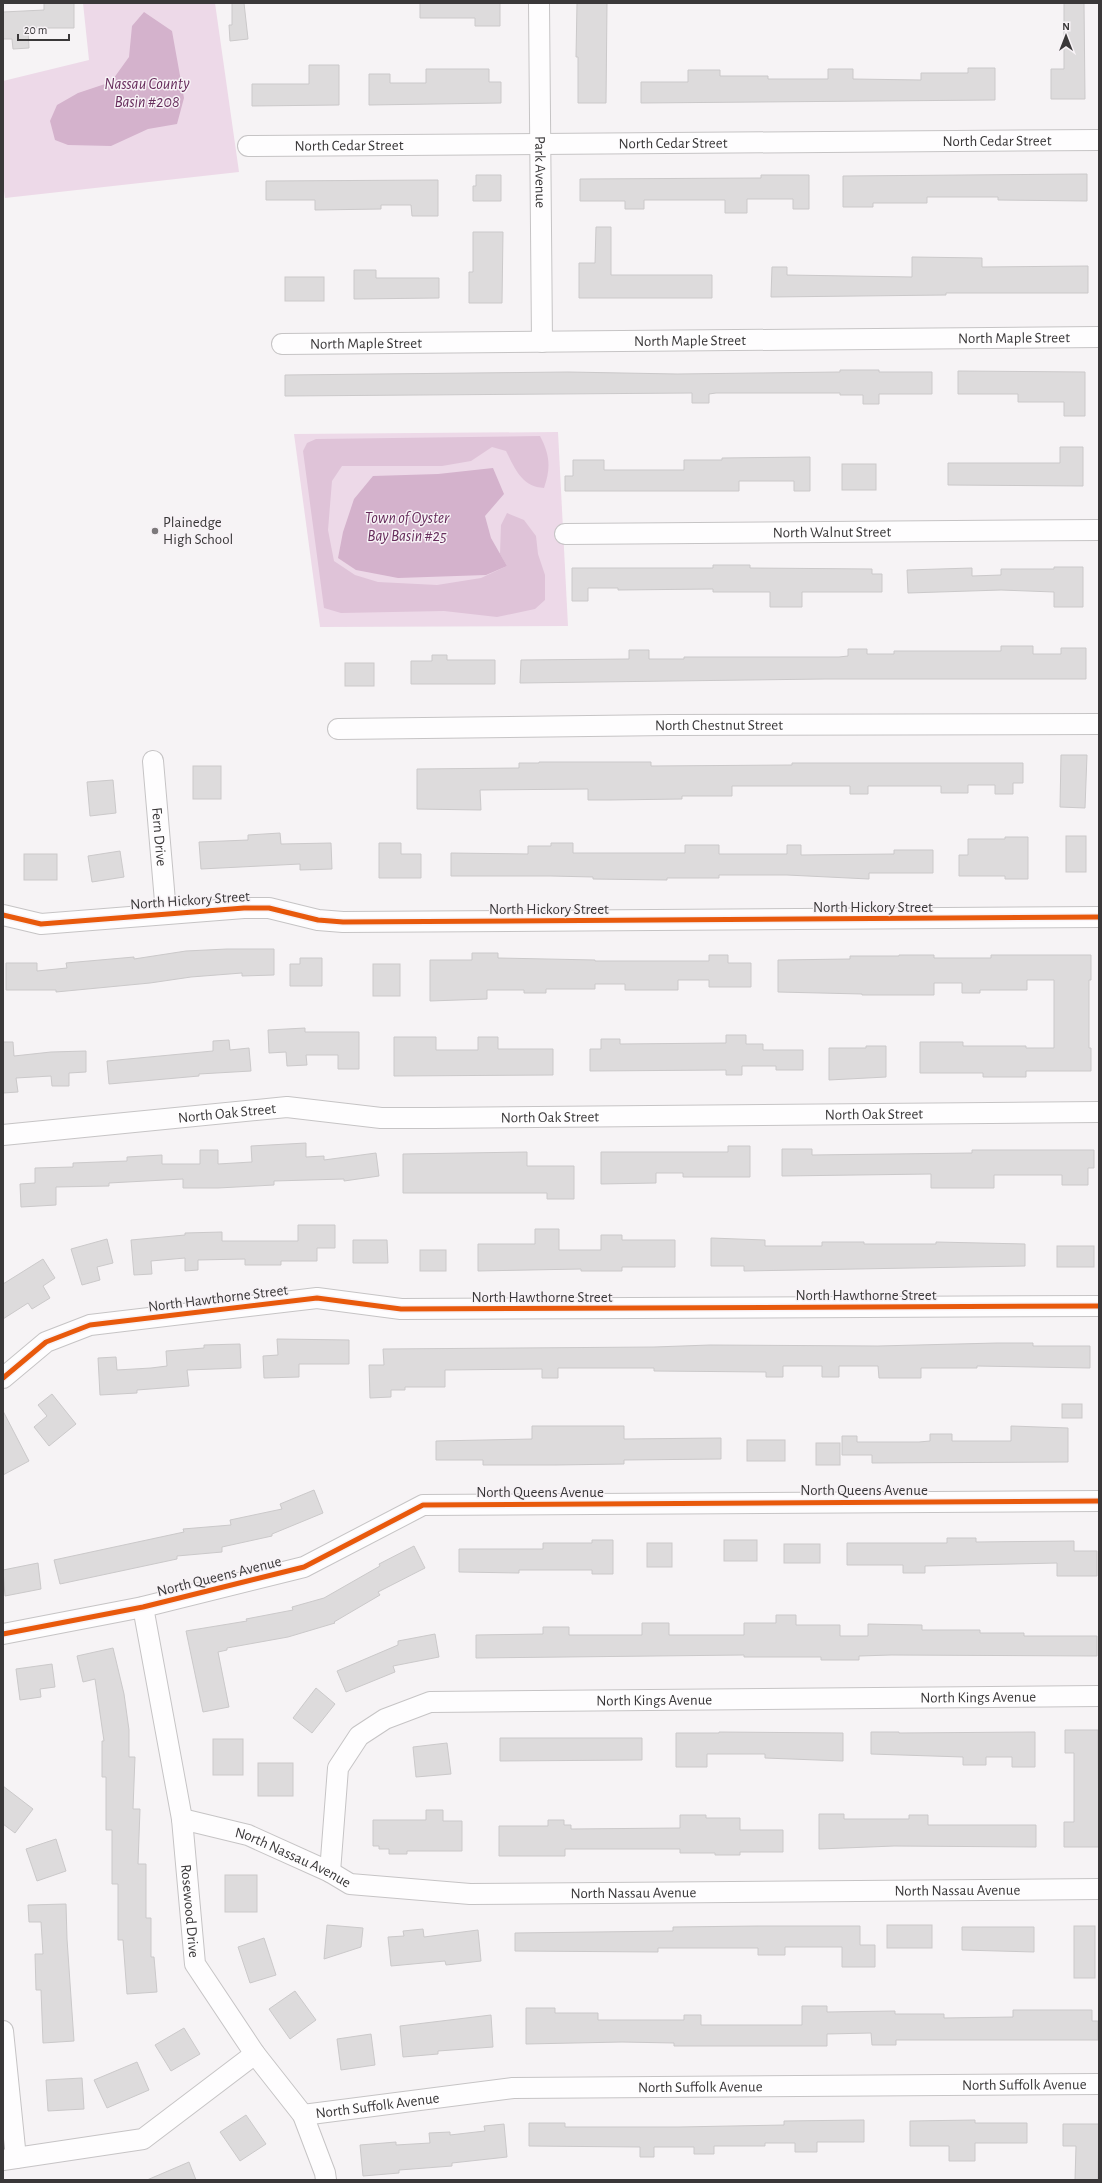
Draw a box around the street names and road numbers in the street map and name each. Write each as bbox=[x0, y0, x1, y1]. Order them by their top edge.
street label: North Cedar Street bbox=[943, 133, 1052, 149]
street label: Park Avenue bbox=[532, 136, 548, 208]
street label: North Cedar Street bbox=[619, 136, 728, 151]
street label: North Cedar Street bbox=[295, 138, 404, 154]
street label: North Maple Street bbox=[958, 330, 1070, 346]
street label: North Maple Street bbox=[634, 333, 746, 349]
street label: North Maple Street bbox=[310, 336, 422, 352]
street label: North Walnut Street bbox=[773, 525, 891, 540]
street label: North Chestnut Street bbox=[655, 718, 783, 733]
street label: Fern Drive bbox=[149, 807, 169, 867]
street label: North Hickory Street bbox=[130, 889, 251, 912]
street label: North Hickory Street bbox=[813, 900, 933, 915]
street label: North Hickory Street bbox=[489, 902, 609, 917]
street label: North Oak Street bbox=[177, 1101, 277, 1126]
street label: North Oak Street bbox=[825, 1107, 923, 1122]
street label: North Oak Street bbox=[501, 1110, 599, 1125]
street label: North Hawthorne Street bbox=[147, 1282, 289, 1315]
street label: North Hawthorne Street bbox=[796, 1288, 937, 1303]
street label: North Hawthorne Street bbox=[472, 1290, 613, 1305]
street label: North Queens Avenue bbox=[800, 1483, 928, 1498]
street label: North Queens Avenue bbox=[476, 1485, 604, 1500]
street label: North Queens Avenue bbox=[155, 1554, 283, 1599]
street label: North Kings Avenue bbox=[920, 1690, 1036, 1706]
street label: North Kings Avenue bbox=[596, 1692, 712, 1709]
street label: North Nassau Avenue bbox=[234, 1825, 353, 1891]
street label: Rosewood Drive bbox=[178, 1864, 201, 1959]
street label: North Nassau Avenue bbox=[894, 1883, 1021, 1899]
street label: North Nassau Avenue bbox=[570, 1885, 697, 1901]
street label: North Suffolk Avenue bbox=[962, 2077, 1087, 2093]
street label: North Suffolk Avenue bbox=[638, 2079, 763, 2095]
street label: North Suffolk Avenue bbox=[315, 2091, 440, 2121]

